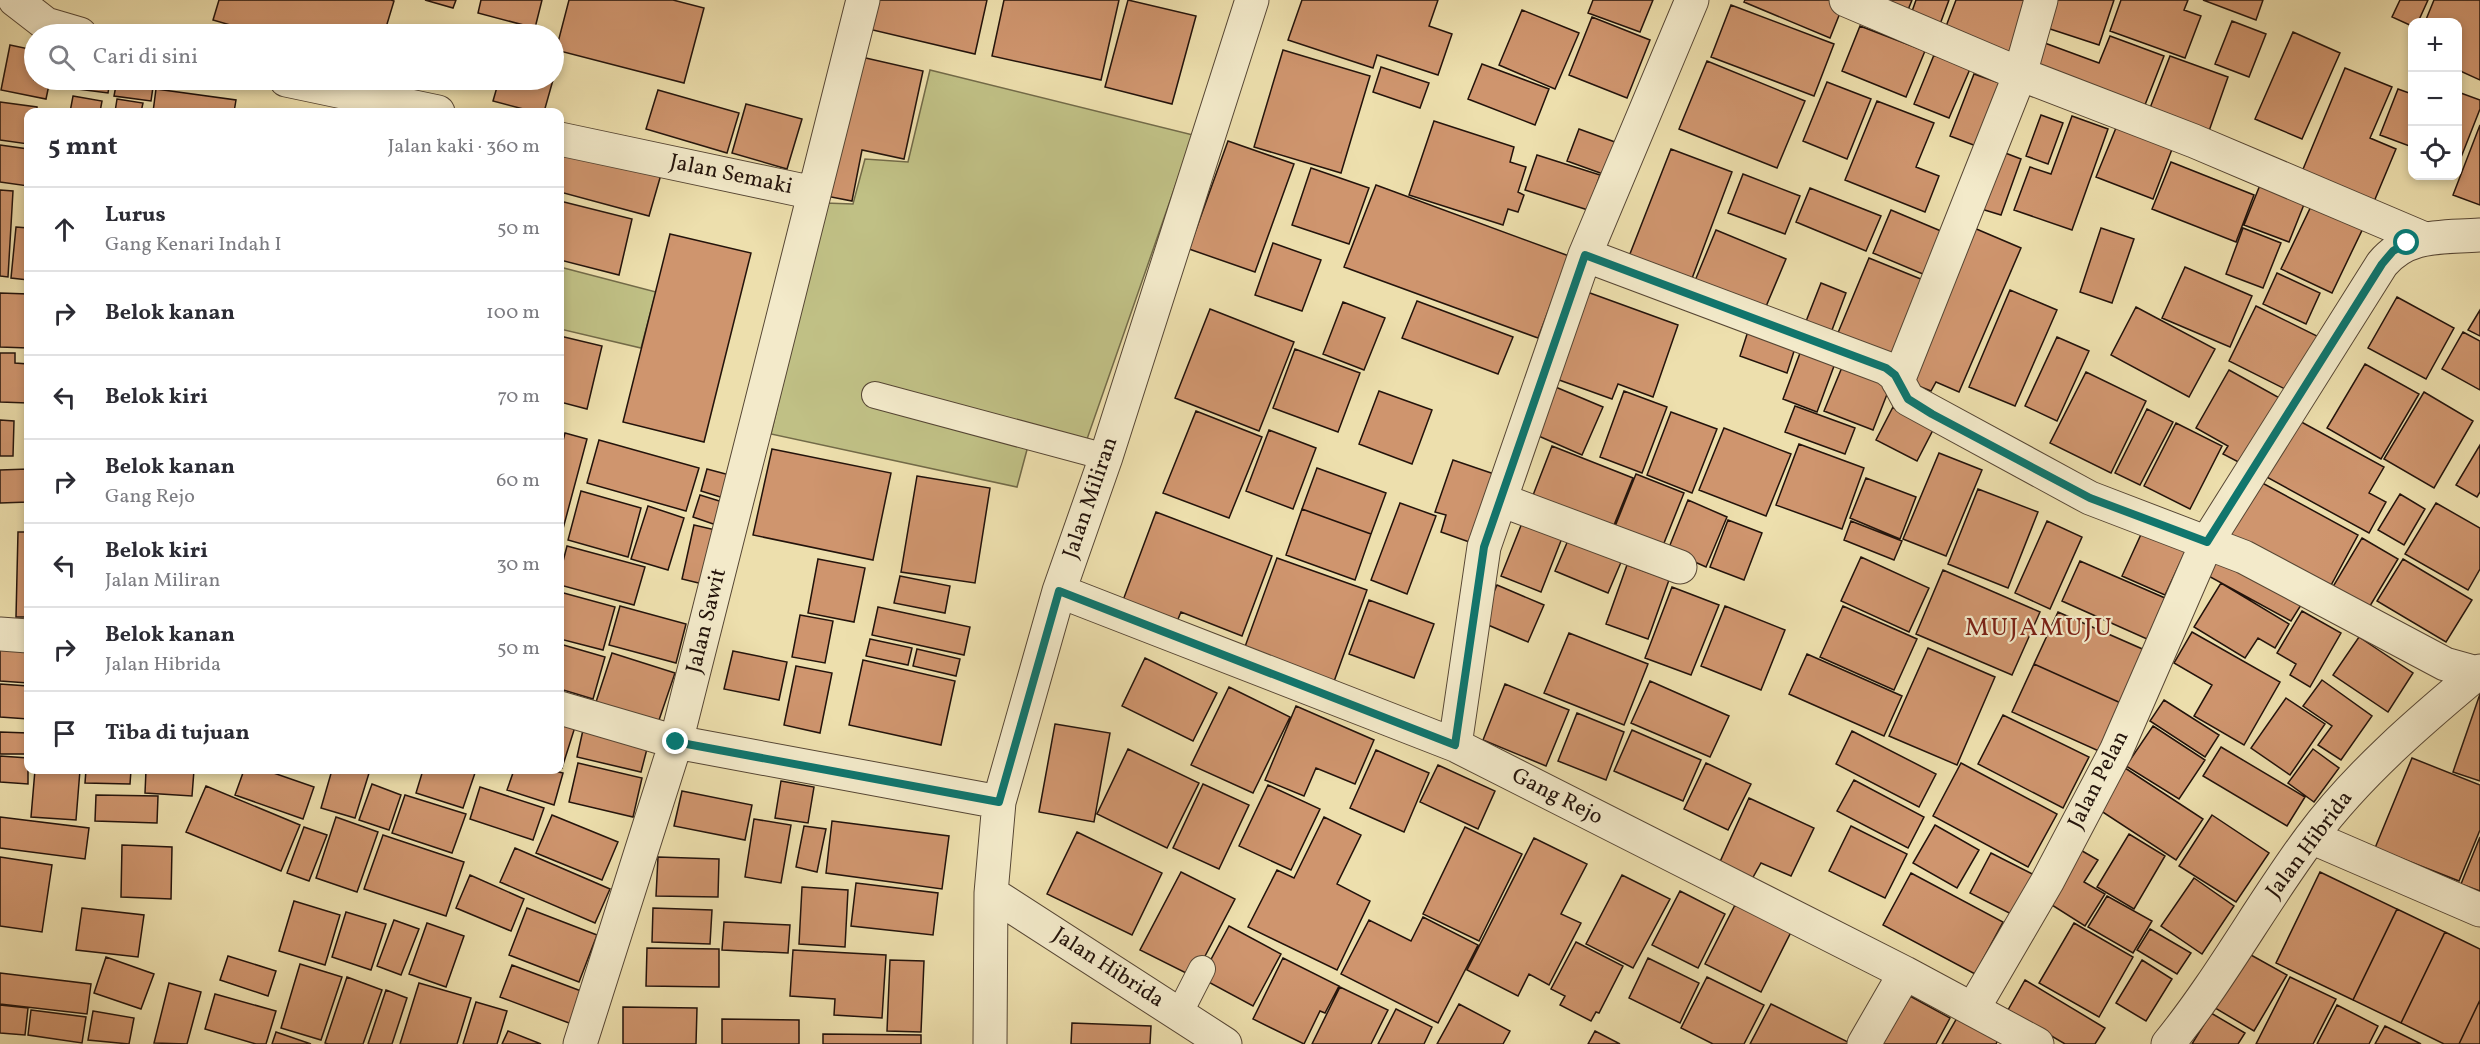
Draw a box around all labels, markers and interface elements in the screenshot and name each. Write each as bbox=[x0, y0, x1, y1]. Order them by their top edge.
map controls bbox=[2408, 18, 2462, 180]
button: + bbox=[2408, 18, 2462, 72]
search box bbox=[24, 24, 564, 90]
icon: search bbox=[45, 41, 78, 74]
text: Cari di sini bbox=[93, 42, 198, 73]
button: − bbox=[2408, 72, 2462, 126]
button: locate bbox=[2408, 126, 2462, 180]
text: 5 mnt bbox=[48, 129, 118, 165]
text: Jalan kaki · 360 m bbox=[388, 133, 540, 161]
street label: Jalan Semaki bbox=[667, 147, 795, 203]
text: Lurus bbox=[105, 200, 166, 231]
icon: ahead bbox=[48, 213, 81, 246]
text: 50 m bbox=[497, 215, 540, 243]
route start bbox=[2393, 229, 2419, 255]
text: Gang Kenari Indah I bbox=[105, 231, 282, 259]
icon: right bbox=[48, 297, 81, 330]
text: Belok kanan bbox=[105, 298, 235, 329]
text: 100 m bbox=[486, 299, 540, 327]
icon: left bbox=[48, 381, 81, 414]
text: Belok kiri bbox=[105, 382, 208, 413]
text: 70 m bbox=[497, 383, 540, 411]
street label: Jalan Miliran bbox=[1056, 433, 1126, 563]
text: Belok kanan bbox=[105, 452, 235, 483]
icon: right bbox=[48, 465, 81, 498]
text: 60 m bbox=[496, 467, 540, 495]
text: Gang Rejo bbox=[105, 483, 195, 511]
text: Belok kiri bbox=[105, 536, 208, 567]
icon: left bbox=[48, 549, 81, 582]
text: 30 m bbox=[496, 551, 540, 579]
street label: Jalan Sawit bbox=[679, 565, 735, 677]
text: Jalan Miliran bbox=[105, 567, 220, 595]
district label: MUJAMUJU bbox=[1965, 610, 2113, 646]
text: Belok kanan bbox=[105, 620, 235, 651]
icon: right bbox=[48, 633, 81, 666]
text: 50 m bbox=[497, 635, 540, 663]
text: Jalan Hibrida bbox=[105, 651, 221, 679]
icon: arrive bbox=[48, 717, 81, 750]
text: Tiba di tujuan bbox=[105, 718, 250, 749]
street label: Jalan Pelan bbox=[2061, 725, 2137, 835]
route end bbox=[662, 728, 688, 754]
street label: Gang Rejo bbox=[1506, 761, 1608, 833]
street label: Jalan Hibrida bbox=[2259, 785, 2361, 905]
street label: Jalan Hibrida bbox=[1046, 920, 1170, 1016]

